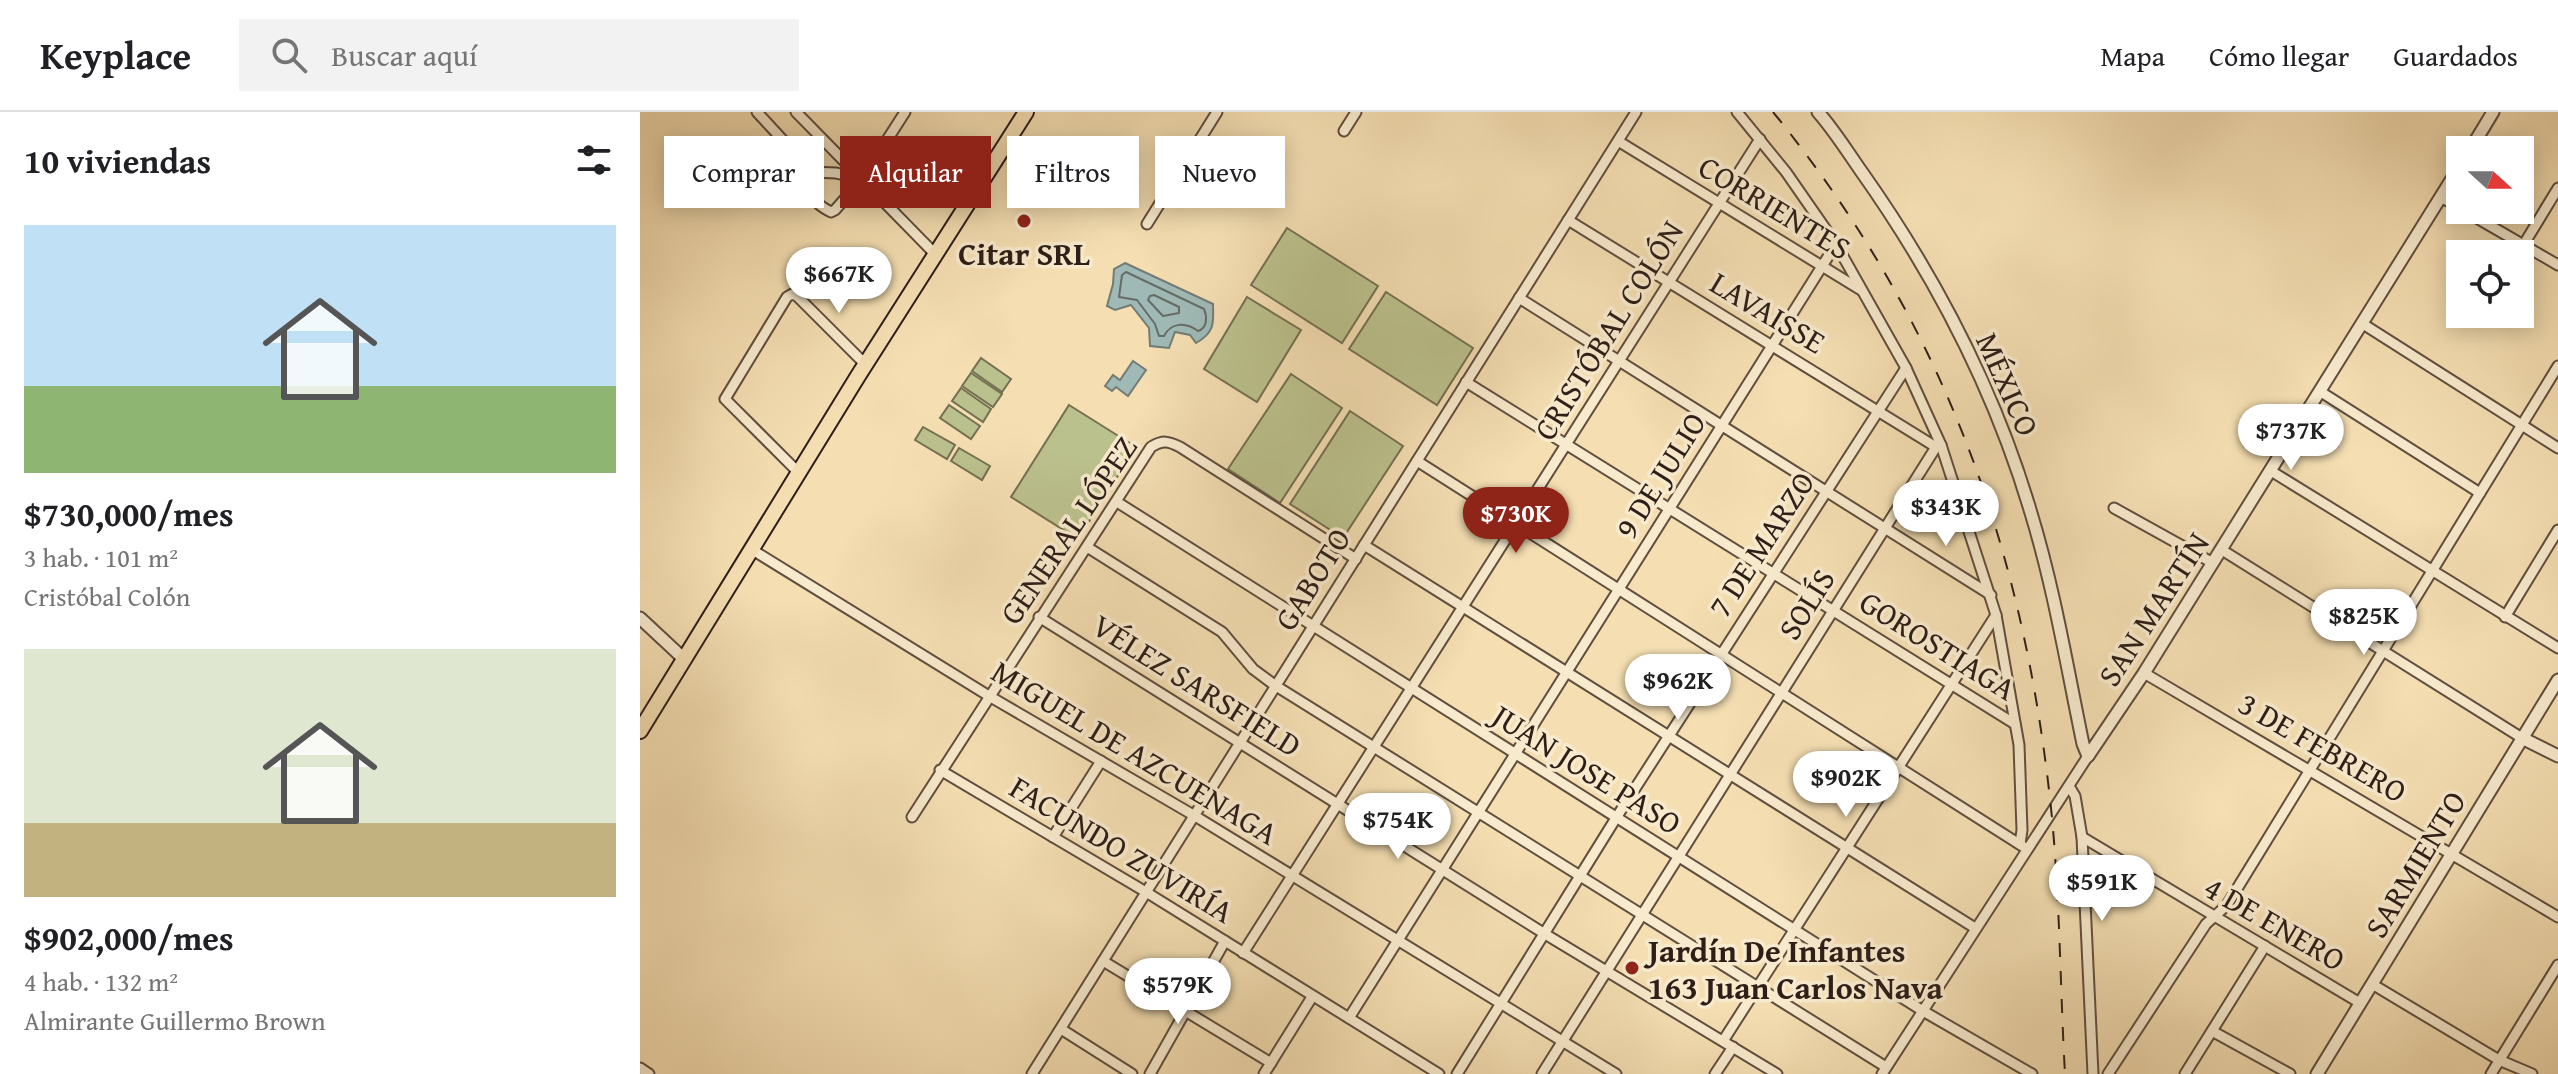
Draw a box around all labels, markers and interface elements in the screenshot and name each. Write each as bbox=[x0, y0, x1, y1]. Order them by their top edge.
search box bbox=[239, 19, 799, 91]
text: Keyplace bbox=[40, 27, 191, 83]
icon: search bbox=[267, 33, 311, 77]
text: Buscar aquí bbox=[331, 33, 477, 77]
text: Mapa bbox=[2100, 35, 2165, 76]
text: Cómo llegar bbox=[2209, 35, 2349, 76]
text: Guardados bbox=[2393, 35, 2518, 76]
text: 10 viviendas bbox=[24, 136, 211, 185]
chip: Comprar bbox=[664, 136, 824, 208]
chip: Alquilar bbox=[840, 136, 991, 208]
chip: Filtros bbox=[1007, 136, 1139, 208]
chip: Nuevo bbox=[1155, 136, 1285, 208]
north arrow bbox=[2446, 136, 2534, 224]
map controls bbox=[2446, 136, 2534, 328]
icon: filters bbox=[572, 138, 616, 182]
street label: CORRIENTES bbox=[1690, 143, 1860, 271]
street label: CRISTÓBAL COLÓN bbox=[1521, 211, 1695, 449]
marker: Citar SRL bbox=[1015, 212, 1033, 230]
place label: Citar SRL bbox=[958, 230, 1090, 277]
button: locate bbox=[2446, 240, 2534, 328]
pin: $667K bbox=[783, 247, 895, 315]
text: $667K bbox=[804, 253, 874, 292]
street label: LAVAISSE bbox=[1701, 259, 1835, 365]
icon: home bbox=[248, 277, 392, 421]
street label: MÉXICO bbox=[1964, 325, 2052, 443]
street label: 9 DE JULIO bbox=[1603, 403, 1717, 547]
pin: $737K bbox=[2235, 404, 2347, 472]
text: $737K bbox=[2256, 410, 2326, 449]
street label: GENERAL LÓPEZ bbox=[988, 426, 1148, 634]
street label: 7 DE MARZO bbox=[1696, 462, 1826, 626]
pin: $343K bbox=[1890, 480, 2002, 548]
text: $343K bbox=[1911, 486, 1981, 525]
pin: $730K bbox=[1460, 487, 1572, 555]
text: $730,000/mes bbox=[24, 489, 234, 538]
text: $730K bbox=[1481, 493, 1551, 532]
street label: GABOTO bbox=[1262, 519, 1362, 639]
street label: SAN MARTÍN bbox=[2086, 523, 2220, 695]
text: 3 hab. · 101 m² bbox=[24, 538, 178, 577]
street label: SOLÍS bbox=[1766, 559, 1846, 649]
text: Cristóbal Colón bbox=[24, 577, 190, 616]
street label: GOROSTIAGA bbox=[1851, 578, 2026, 712]
pin: $825K bbox=[2308, 589, 2420, 657]
text: $825K bbox=[2329, 595, 2399, 634]
street label: VÉLEZ SARSFIELD bbox=[1083, 602, 1311, 768]
street label: MIGUEL DE AZCUENAGA bbox=[983, 648, 1288, 857]
pin: $962K bbox=[1622, 654, 1734, 722]
text: $962K bbox=[1643, 660, 1713, 699]
street label: 3 DE FEBRERO bbox=[2230, 680, 2416, 814]
street label: JUAN JOSE PASO bbox=[1480, 690, 1691, 846]
icon: home bbox=[248, 701, 392, 845]
pin: $902K bbox=[1790, 751, 1902, 819]
text: $902K bbox=[1811, 757, 1881, 796]
street label: FACUNDO ZUVIRÍA bbox=[1001, 763, 1243, 935]
street label: SARMIENTO bbox=[2353, 782, 2477, 946]
pin: $754K bbox=[1342, 793, 1454, 861]
text: $754K bbox=[1363, 799, 1433, 838]
pin: $591K bbox=[2046, 855, 2158, 923]
text: $591K bbox=[2067, 861, 2137, 900]
street label: 4 DE ENERO bbox=[2196, 864, 2354, 982]
text: $902,000/mes bbox=[24, 913, 234, 962]
place label: Jardín De Infantes 163 Juan Carlos Nava bbox=[1643, 927, 1944, 1011]
pin: $579K bbox=[1122, 958, 1234, 1026]
marker: Jardín De Infantes 163 Juan Carlos Nava bbox=[1623, 959, 1641, 977]
text: 4 hab. · 132 m² bbox=[24, 962, 178, 1001]
text: $579K bbox=[1143, 964, 1213, 1003]
text: Almirante Guillermo Brown bbox=[24, 1001, 326, 1040]

